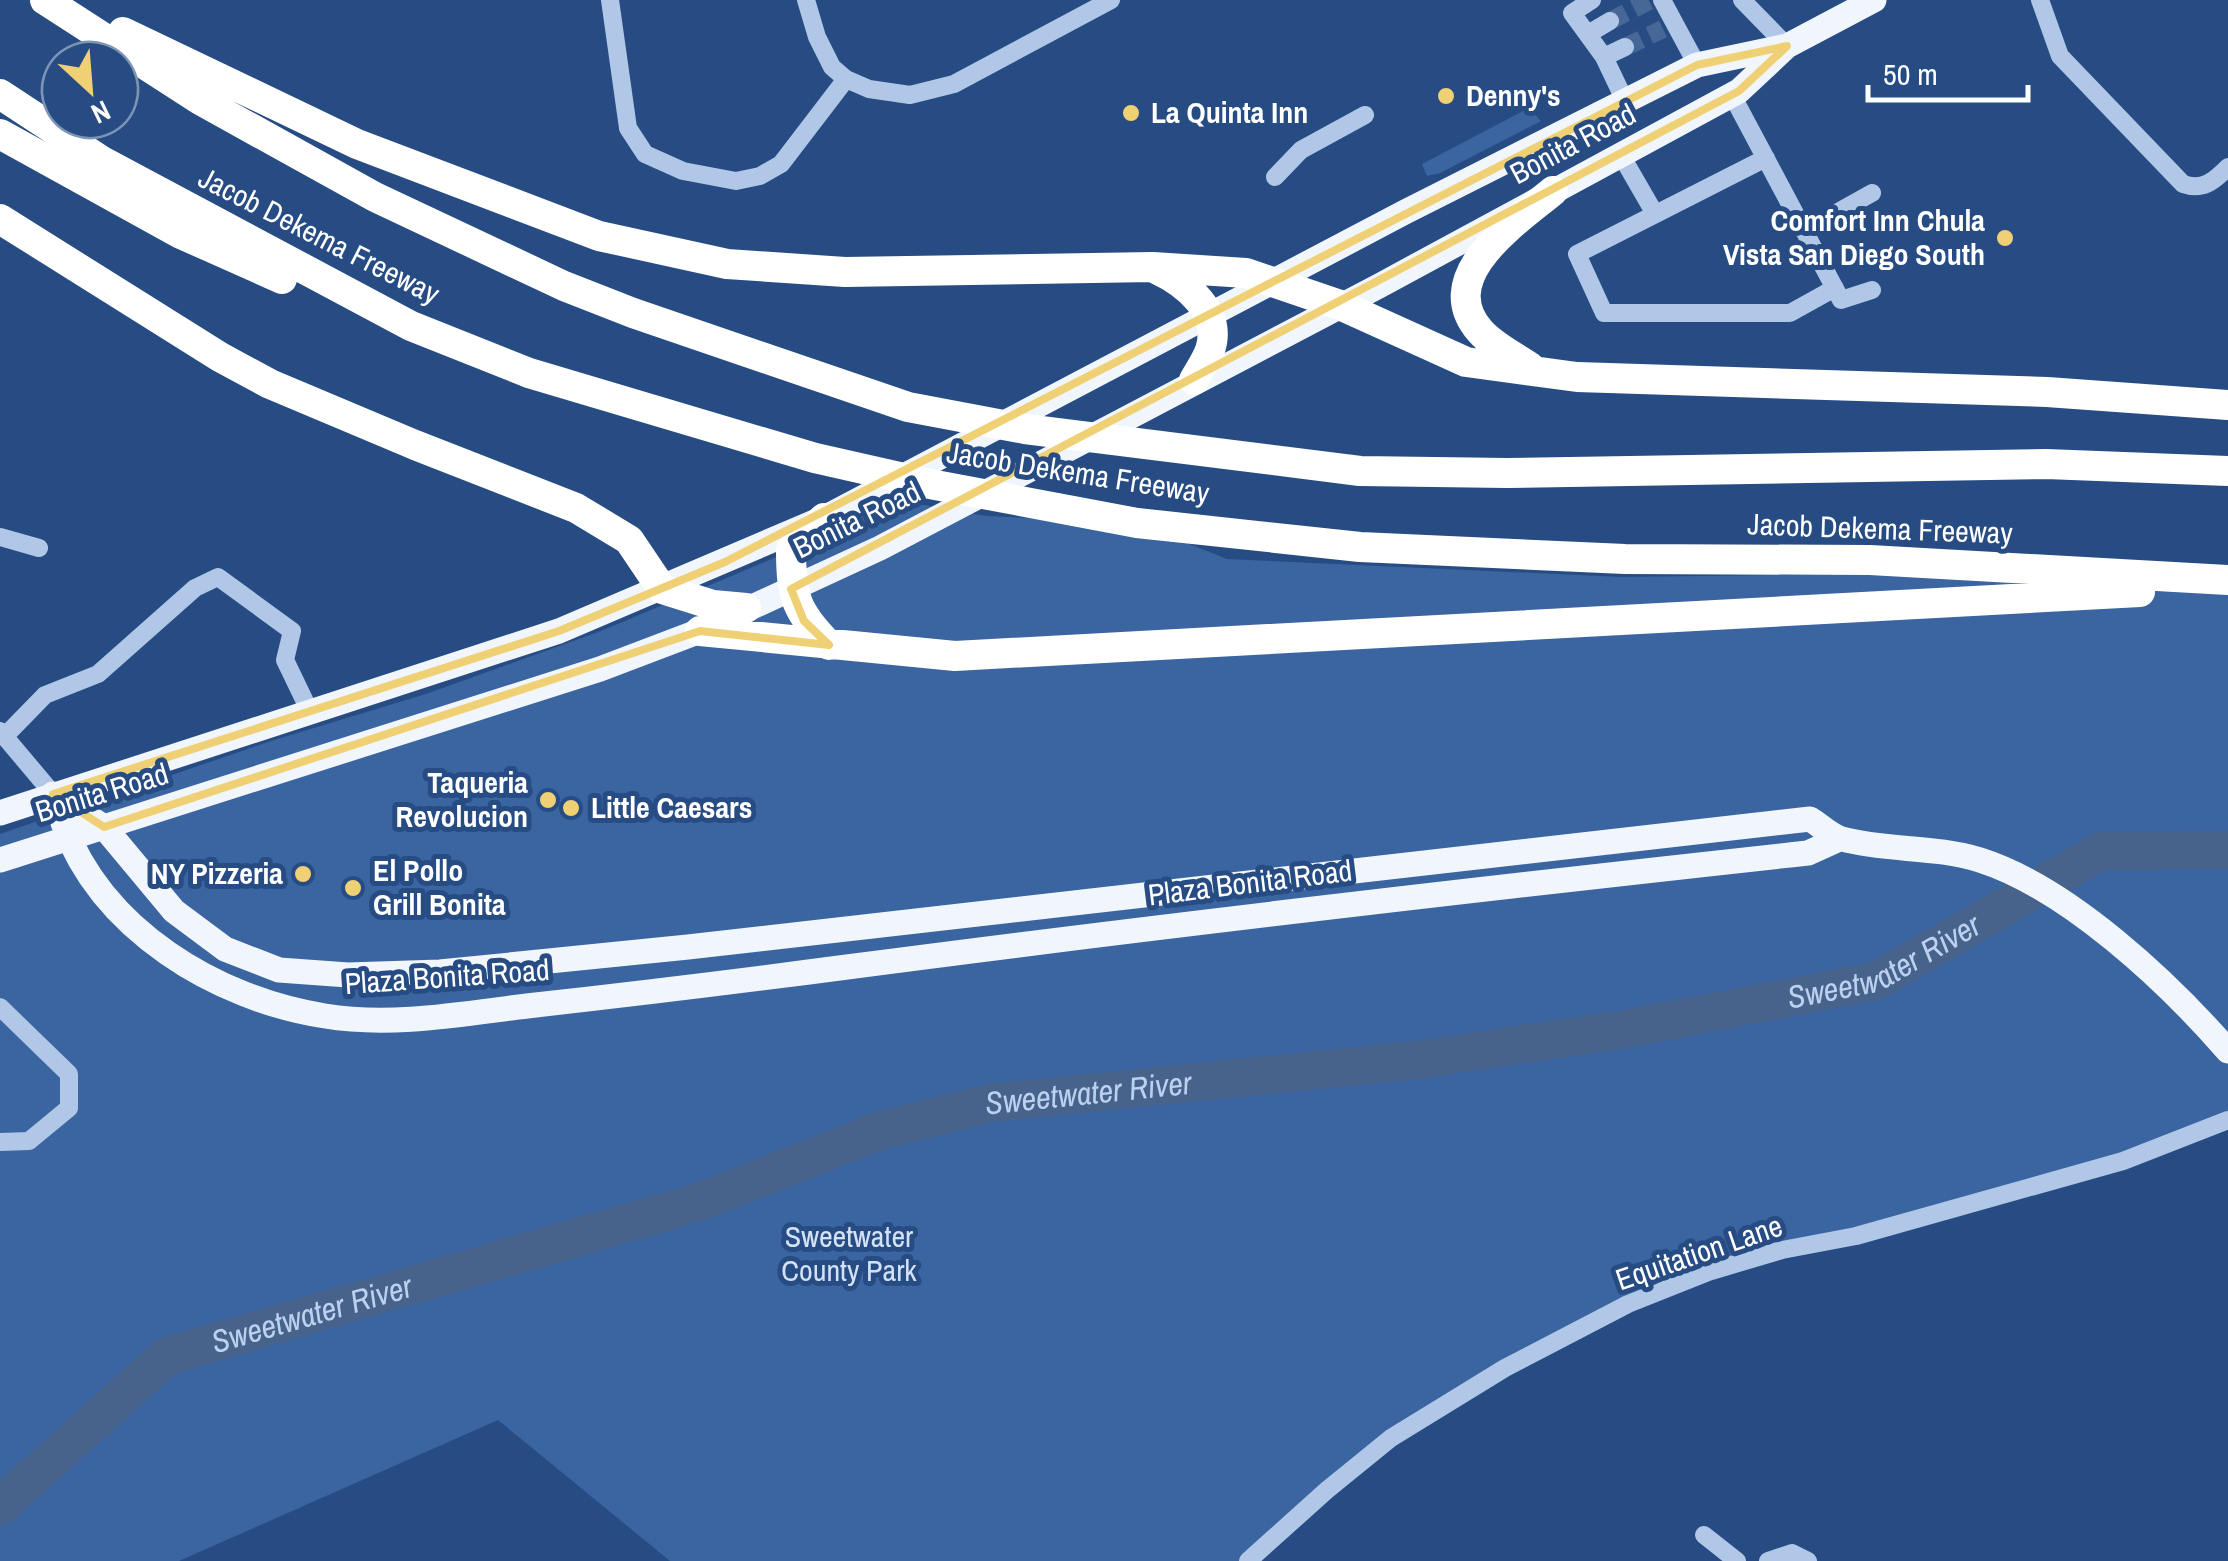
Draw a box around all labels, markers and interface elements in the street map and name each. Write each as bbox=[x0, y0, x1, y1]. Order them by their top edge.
north arrow bbox=[40, 40, 140, 140]
scale bar bbox=[1868, 40, 2028, 102]
text: 50 m bbox=[1883, 54, 1938, 94]
place label: Denny's bbox=[1466, 75, 1561, 115]
marker: Denny's bbox=[1435, 85, 1457, 107]
text: N bbox=[85, 92, 117, 133]
place label: La Quinta Inn bbox=[1151, 92, 1308, 132]
street label: Bonita Road bbox=[1503, 93, 1642, 193]
marker: La Quinta Inn bbox=[1120, 102, 1142, 124]
street label: Jacob Dekema Freeway bbox=[192, 157, 447, 313]
place label: Comfort Inn Chula Vista San Diego South bbox=[1723, 200, 1985, 274]
marker: Comfort Inn Chula Vista San Diego South bbox=[1994, 227, 2016, 249]
street label: Jacob Dekema Freeway bbox=[944, 432, 1213, 513]
street label: Bonita Road bbox=[786, 471, 927, 567]
street label: Jacob Dekema Freeway bbox=[1747, 503, 2014, 553]
street label: Bonita Road bbox=[30, 753, 173, 831]
place label: Taqueria Revolucion bbox=[395, 762, 528, 836]
place label: Little Caesars bbox=[591, 787, 752, 827]
marker: Taqueria Revolucion bbox=[537, 789, 559, 811]
marker: Little Caesars bbox=[560, 797, 582, 819]
place label: El Pollo Grill Bonita bbox=[373, 850, 506, 924]
street label: Plaza Bonita Road bbox=[1146, 850, 1354, 914]
place label: NY Pizzeria bbox=[151, 853, 283, 893]
marker: NY Pizzeria bbox=[292, 863, 314, 885]
marker: El Pollo Grill Bonita bbox=[342, 877, 364, 899]
water label: Sweetwater River bbox=[1784, 903, 1989, 1019]
street label: Plaza Bonita Road bbox=[343, 949, 551, 1003]
water label: Sweetwater River bbox=[983, 1061, 1195, 1124]
street label: Equitation Lane bbox=[1610, 1205, 1787, 1299]
park label: Sweetwater County Park bbox=[781, 1216, 917, 1290]
water label: Sweetwater River bbox=[206, 1264, 418, 1363]

